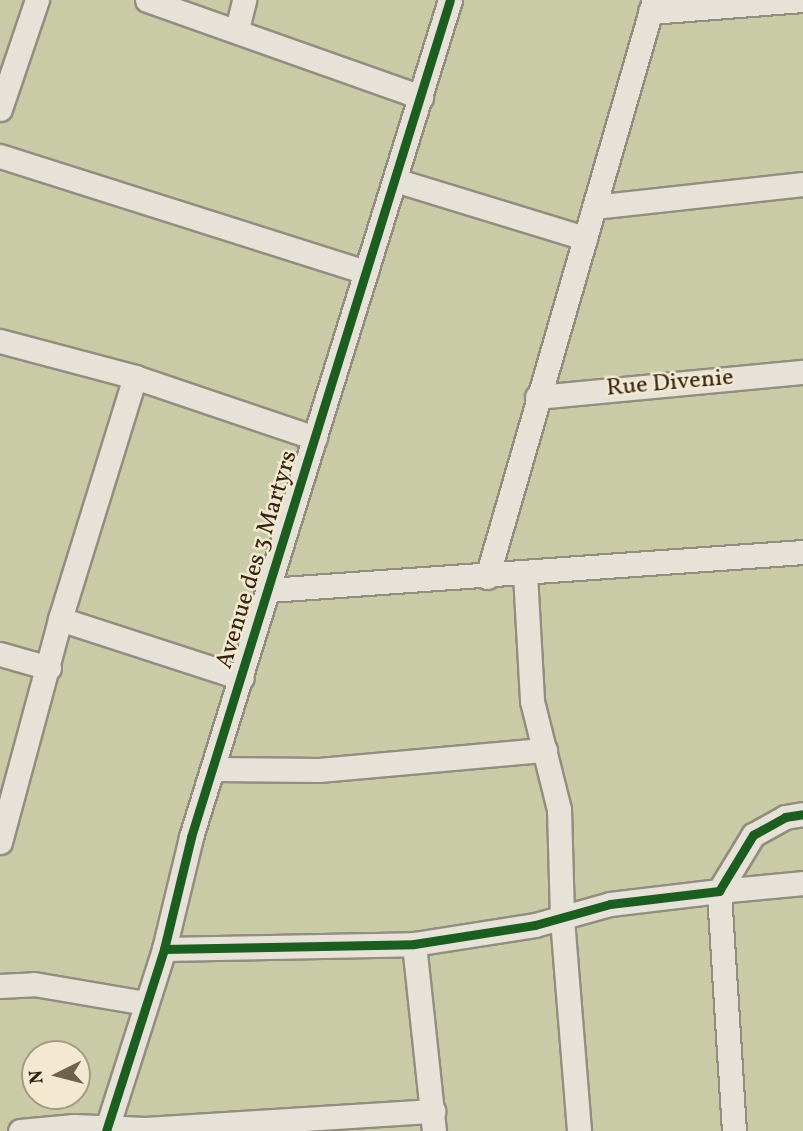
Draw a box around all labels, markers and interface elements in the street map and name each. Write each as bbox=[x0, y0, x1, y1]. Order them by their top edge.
street label: Rue Divenie bbox=[605, 364, 735, 404]
street label: Avenue des 3 Martyrs bbox=[211, 447, 305, 673]
north arrow bbox=[21, 1040, 91, 1110]
text: N bbox=[23, 1069, 51, 1085]

